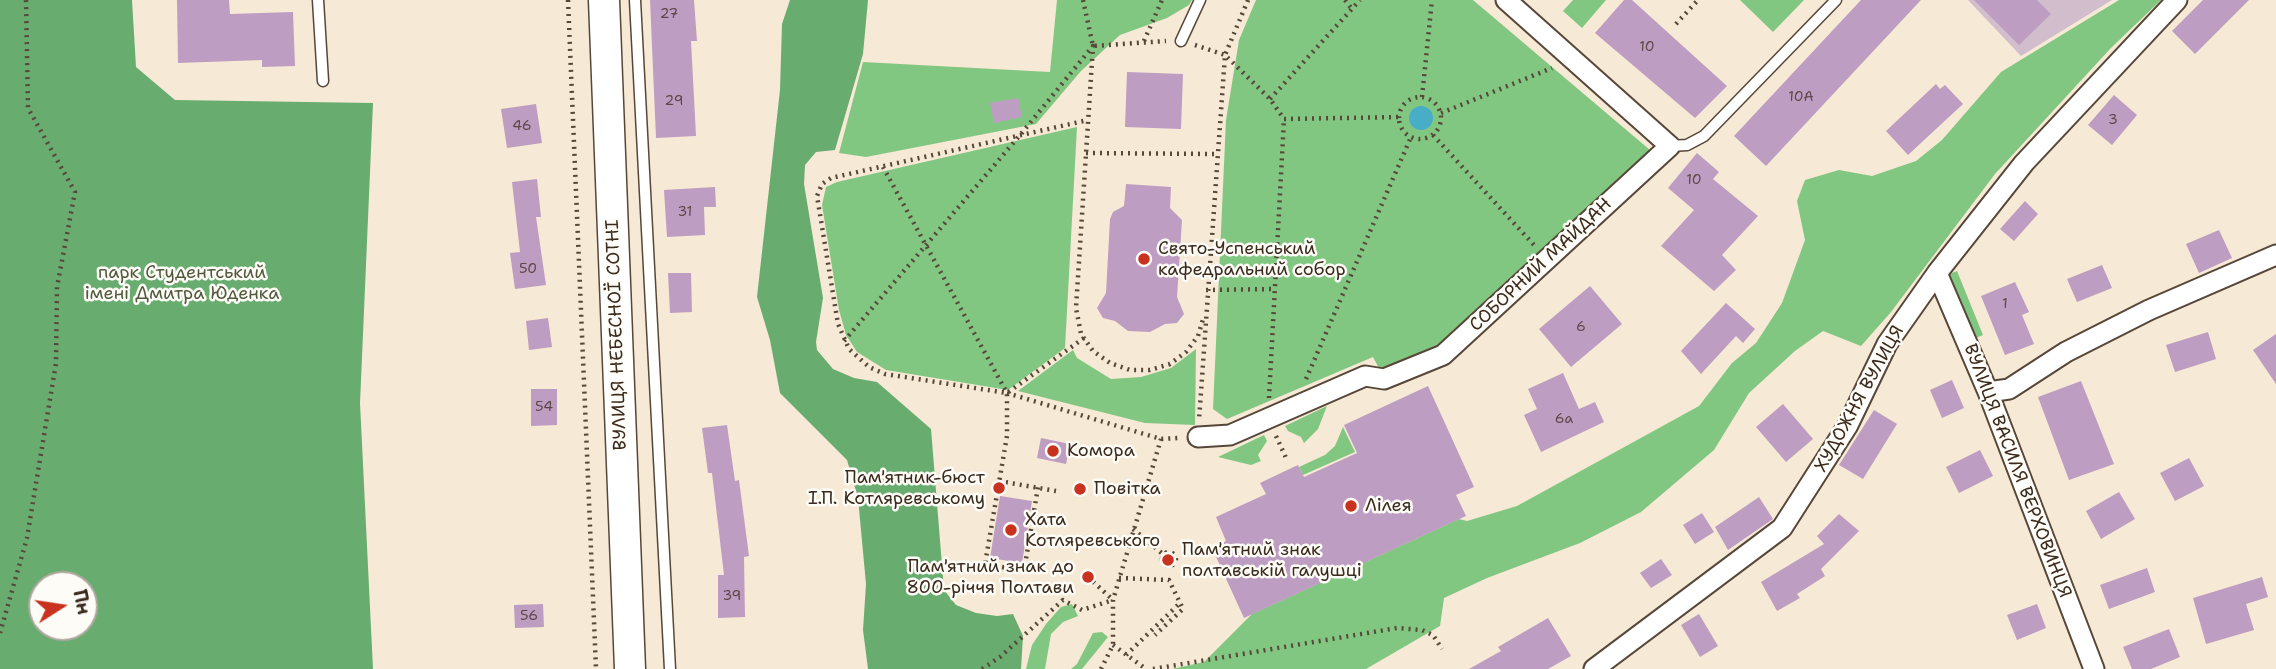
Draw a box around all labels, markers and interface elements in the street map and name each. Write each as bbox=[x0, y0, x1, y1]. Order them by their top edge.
house number: 27 bbox=[660, 6, 678, 22]
house number: 10 bbox=[1639, 39, 1655, 55]
house number: 10А bbox=[1788, 89, 1814, 105]
house number: 29 bbox=[665, 93, 683, 109]
house number: 3 bbox=[2108, 112, 2118, 128]
house number: 46 bbox=[512, 118, 532, 134]
house number: 10 bbox=[1686, 172, 1702, 188]
street label: СОБОРНИЙ МАЙДАН bbox=[1466, 194, 1616, 336]
house number: 31 bbox=[678, 204, 692, 220]
street label: ВУЛИЦЯ НЕБЕСНОЇ СОТНІ bbox=[602, 219, 632, 451]
place label: Свято-Успенський кафедральний собор bbox=[1158, 238, 1346, 280]
marker: Свято-Успенський кафедральний собор bbox=[1136, 251, 1152, 267]
house number: 50 bbox=[519, 261, 537, 277]
park label: парк Студентський імені Дмитра Юденка bbox=[85, 262, 279, 304]
house number: 1 bbox=[2002, 296, 2008, 312]
house number: 6 bbox=[1576, 319, 1586, 335]
street label: ХУДОЖНЯ ВУЛИЦЯ bbox=[1811, 322, 1909, 476]
street label: ВУЛИЦЯ ВАСИЛЯ ВЕРХОВИНЦЯ bbox=[1959, 341, 2075, 601]
house number: 54 bbox=[535, 399, 553, 415]
house number: 6а bbox=[1555, 411, 1573, 427]
place label: Комора bbox=[1067, 440, 1135, 462]
marker: Комора bbox=[1045, 443, 1061, 459]
place label: Пам'ятник-бюст І.П. Котляревському bbox=[808, 467, 985, 510]
place label: Повітка bbox=[1094, 478, 1161, 500]
marker: Пам'ятник-бюст І.П. Котляревському bbox=[991, 480, 1007, 496]
marker: Повітка bbox=[1072, 481, 1088, 497]
place label: Лілея bbox=[1365, 495, 1412, 517]
marker: Лілея bbox=[1343, 498, 1359, 514]
place label: Хата Котляревського bbox=[1025, 509, 1160, 552]
marker: Хата Котляревського bbox=[1003, 522, 1019, 538]
place label: Пам'ятний знак полтавській галушці bbox=[1182, 539, 1362, 582]
marker: Пам'ятний знак полтавській галушці bbox=[1160, 552, 1176, 568]
place label: Пам'ятний знак до 800-річчя Полтави bbox=[906, 556, 1074, 598]
marker: Пам'ятний знак до 800-річчя Полтави bbox=[1080, 569, 1096, 585]
north arrow bbox=[28, 571, 98, 641]
text: Пн bbox=[67, 587, 97, 617]
house number: 39 bbox=[723, 588, 741, 604]
house number: 56 bbox=[520, 608, 538, 624]

